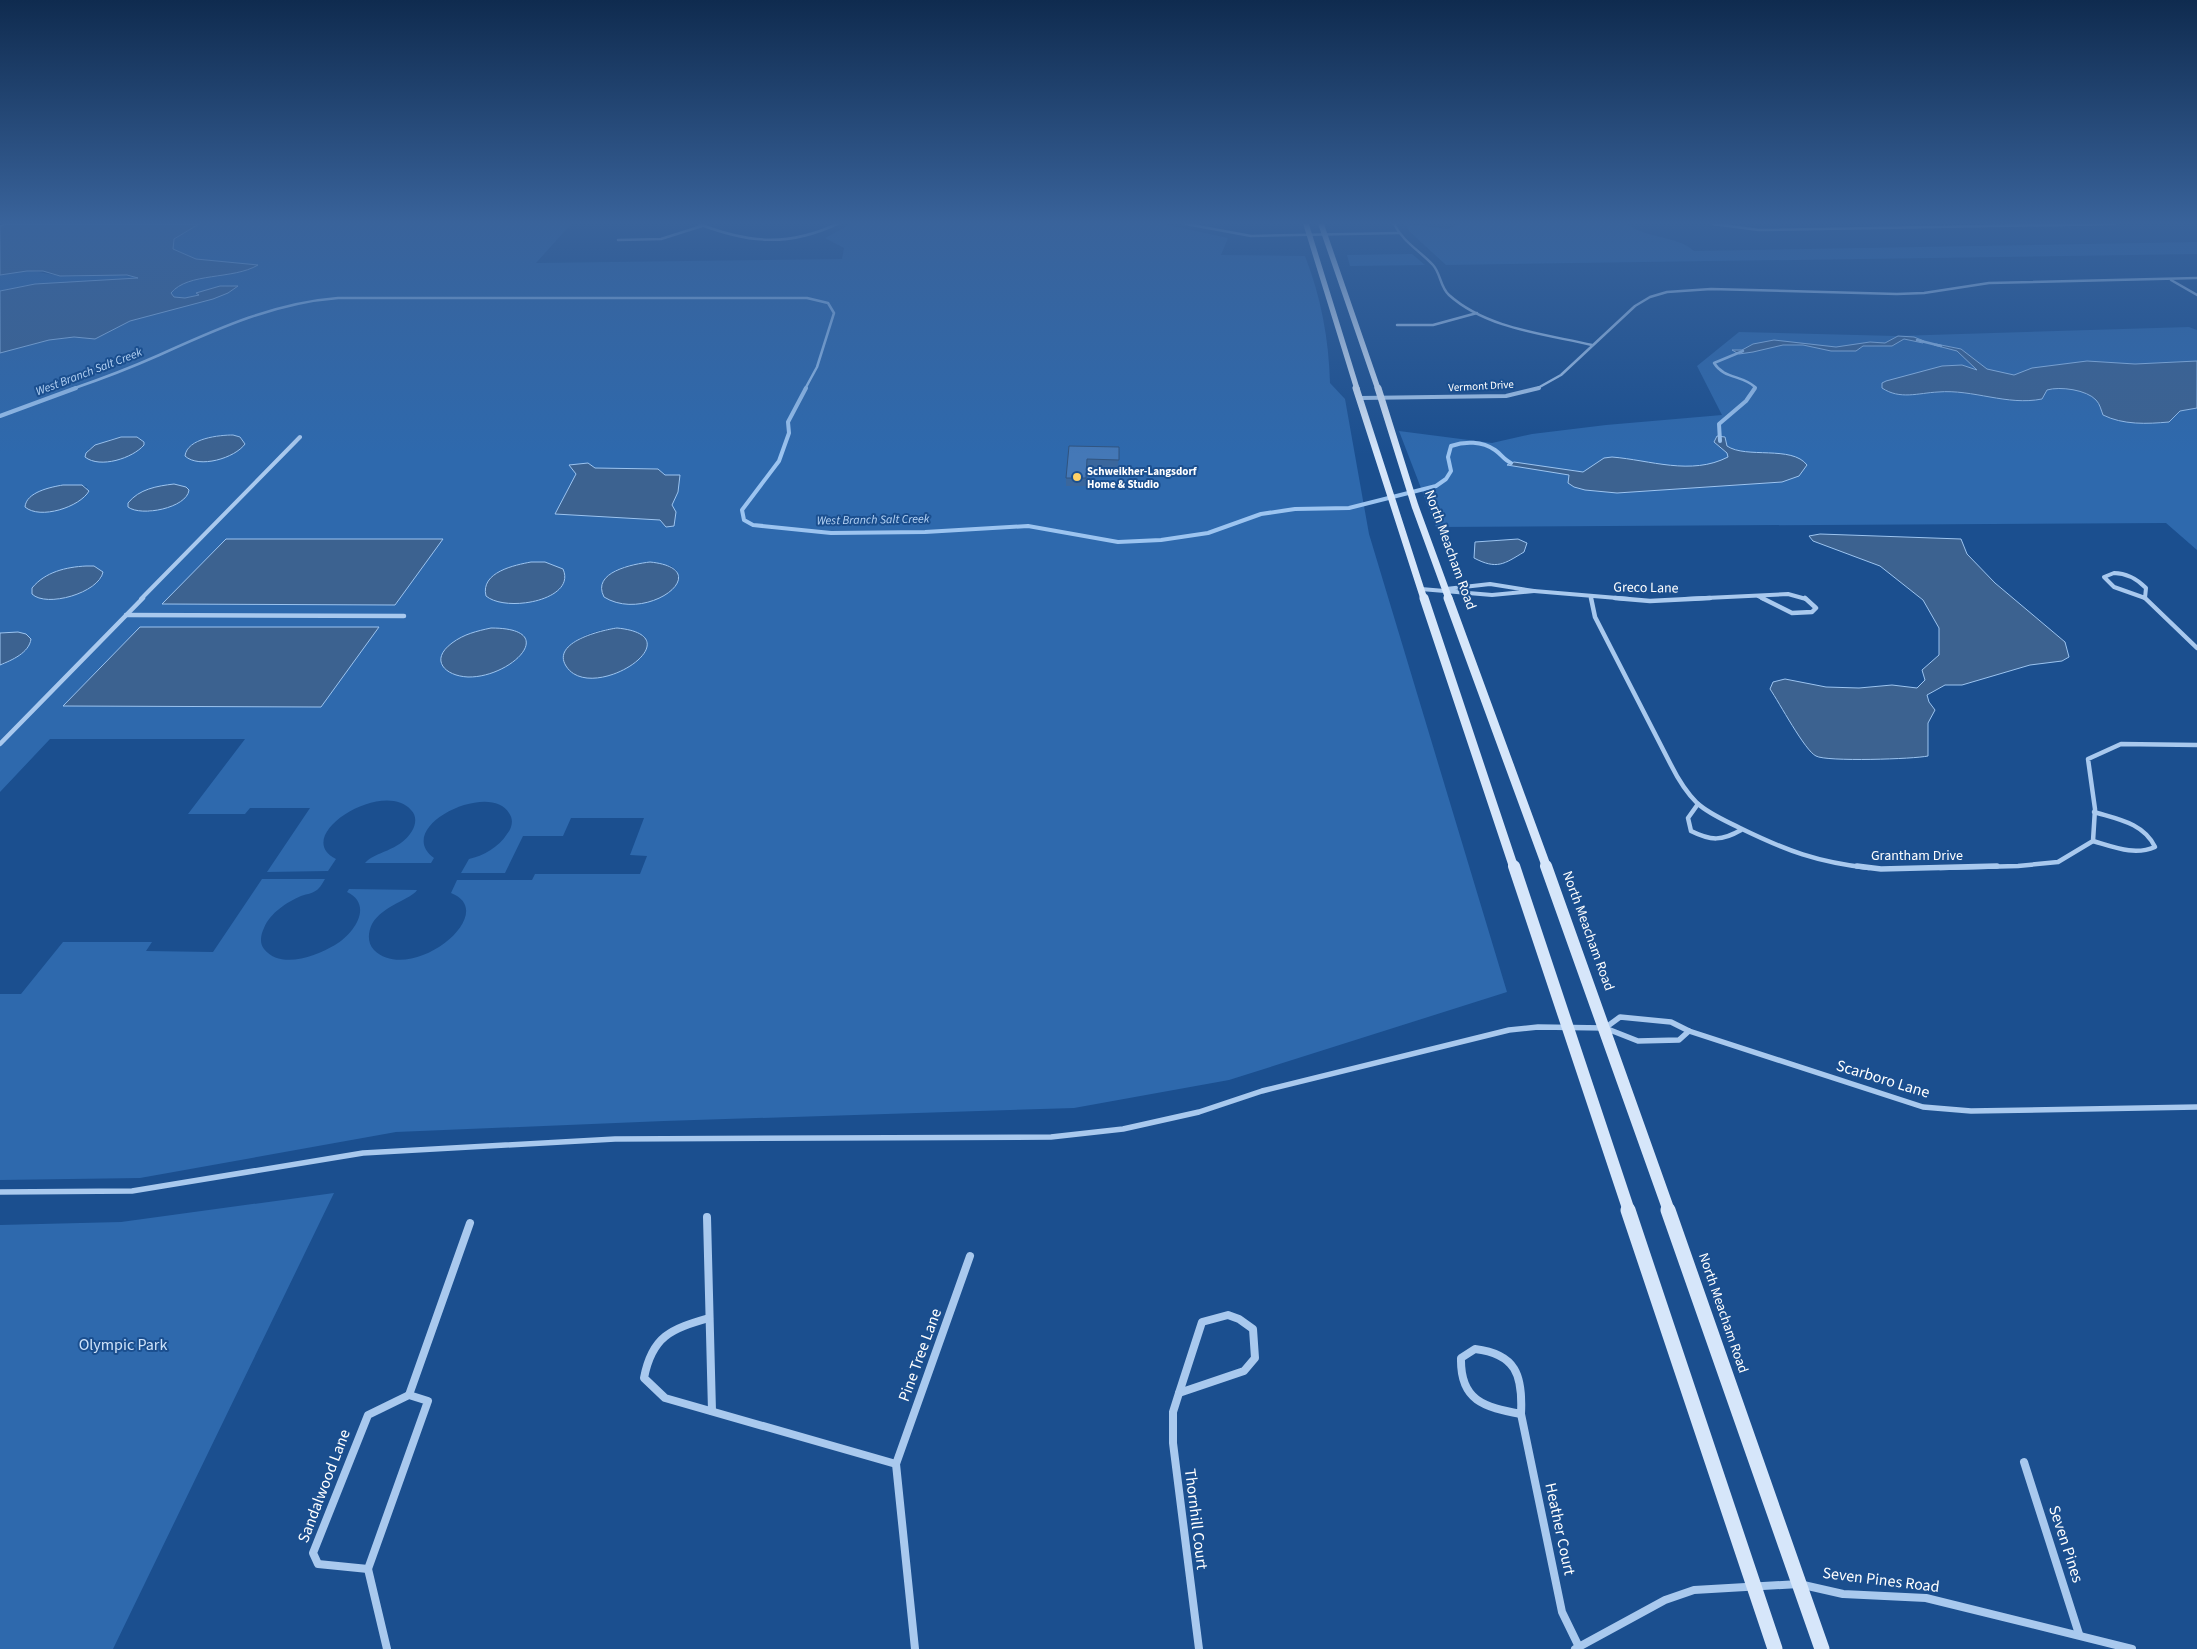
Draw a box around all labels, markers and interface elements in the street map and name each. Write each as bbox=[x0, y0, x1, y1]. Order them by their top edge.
water label: West Branch Salt Creek bbox=[33, 344, 145, 400]
street label: Vermont Drive bbox=[1448, 377, 1515, 395]
place label: Schweikher-Langsdorf Home & Studio bbox=[1087, 464, 1198, 492]
marker: Schweikher-Langsdorf Home & Studio bbox=[1071, 471, 1083, 483]
street label: North Meacham Road bbox=[1419, 487, 1481, 613]
water label: West Branch Salt Creek bbox=[816, 511, 930, 529]
street label: Greco Lane bbox=[1613, 577, 1679, 599]
street label: Grantham Drive bbox=[1871, 846, 1963, 866]
street label: North Meacham Road bbox=[1557, 868, 1619, 994]
street label: Scarboro Lane bbox=[1834, 1054, 1932, 1104]
street label: North Meacham Road bbox=[1693, 1250, 1753, 1376]
street label: Pine Tree Lane bbox=[893, 1305, 947, 1405]
park label: Olympic Park bbox=[79, 1334, 167, 1356]
street label: Sandalwood Lane bbox=[292, 1426, 356, 1546]
street label: Thornhill Court bbox=[1179, 1467, 1213, 1571]
street label: Heather Court bbox=[1539, 1481, 1581, 1578]
street label: Seven Pines bbox=[2043, 1502, 2089, 1586]
street label: Seven Pines Road bbox=[1821, 1562, 1941, 1598]

